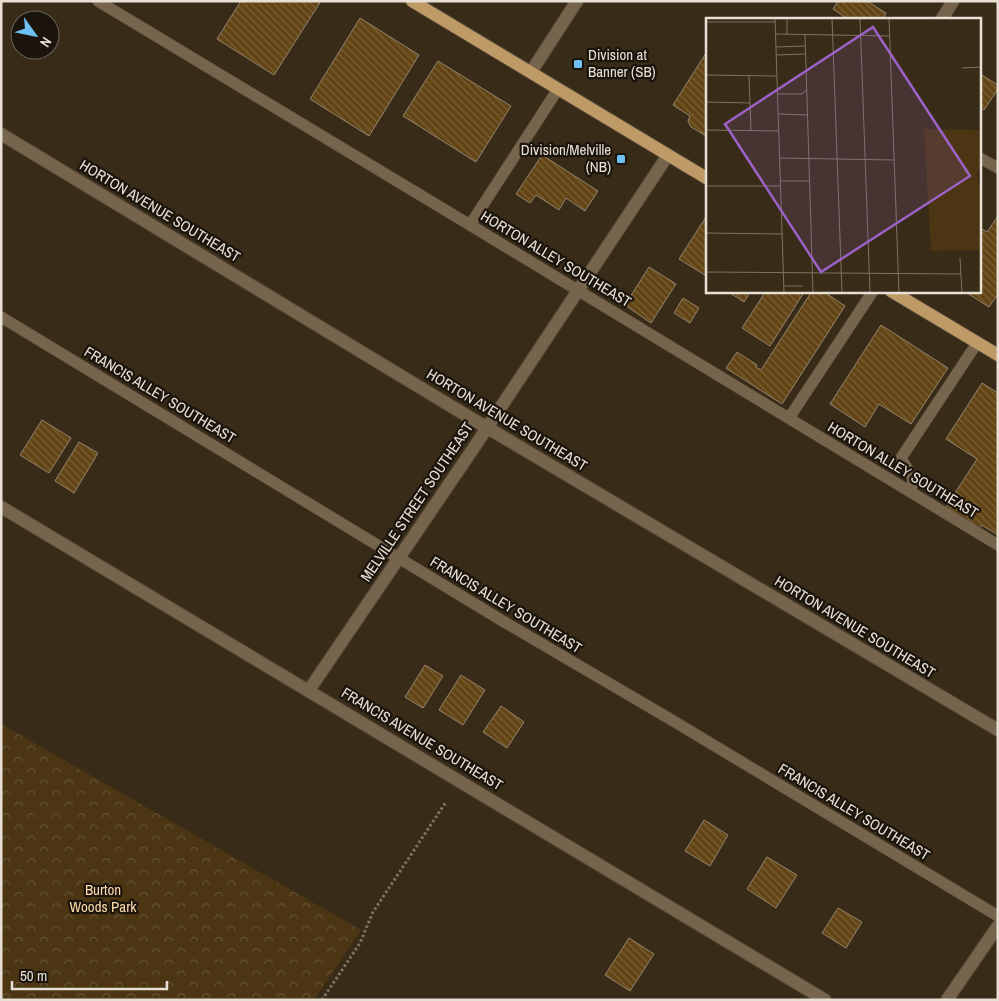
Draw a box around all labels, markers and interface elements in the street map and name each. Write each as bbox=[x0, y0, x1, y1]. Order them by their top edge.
north arrow bbox=[10, 10, 60, 60]
inset map bbox=[706, 18, 982, 292]
text: N bbox=[36, 34, 56, 50]
place label: Division at Banner (SB) bbox=[588, 44, 656, 82]
marker: Division at Banner (SB) bbox=[572, 58, 584, 70]
place label: Division/Melville (NB) bbox=[521, 139, 611, 177]
marker: Division/Melville (NB) bbox=[615, 153, 627, 165]
street label: HORTON AVENUE SOUTHEAST bbox=[76, 154, 245, 267]
street label: HORTON ALLEY SOUTHEAST bbox=[477, 205, 636, 312]
street label: FRANCIS ALLEY SOUTHEAST bbox=[81, 341, 240, 448]
street label: HORTON AVENUE SOUTHEAST bbox=[423, 363, 592, 476]
street label: HORTON ALLEY SOUTHEAST bbox=[824, 416, 983, 523]
street label: MELVILLE STREET SOUTHEAST bbox=[355, 417, 478, 586]
street label: FRANCIS ALLEY SOUTHEAST bbox=[427, 551, 586, 658]
street label: HORTON AVENUE SOUTHEAST bbox=[771, 570, 940, 683]
street label: FRANCIS AVENUE SOUTHEAST bbox=[338, 682, 507, 795]
street label: FRANCIS ALLEY SOUTHEAST bbox=[775, 758, 934, 865]
park label: Burton Woods Park bbox=[70, 879, 137, 917]
scale bar bbox=[12, 958, 168, 990]
text: 50 m bbox=[20, 965, 47, 986]

